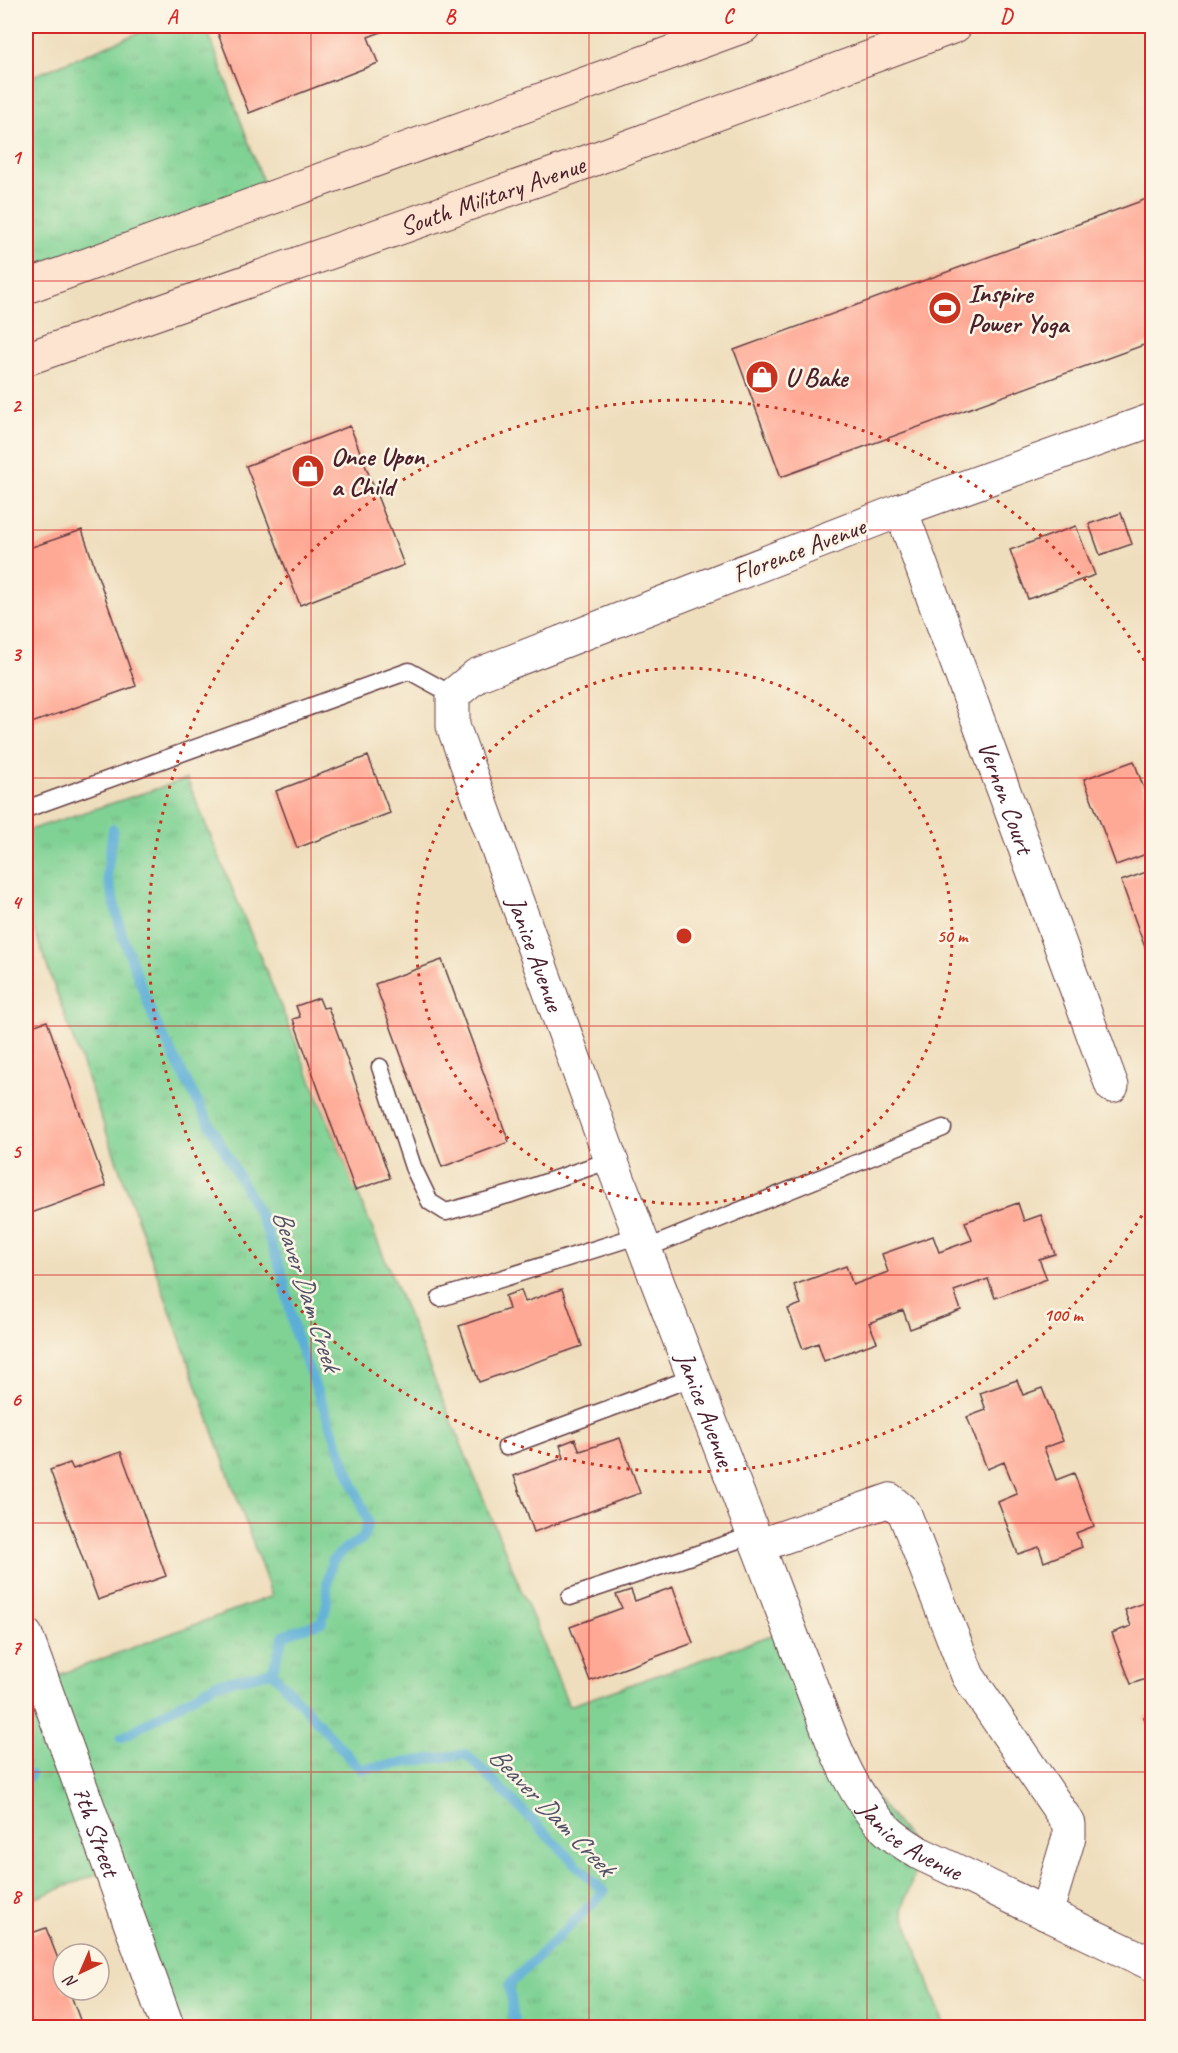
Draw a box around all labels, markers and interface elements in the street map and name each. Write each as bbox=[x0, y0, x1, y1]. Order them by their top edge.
text: A bbox=[167, 4, 179, 29]
text: B bbox=[445, 4, 457, 29]
text: C bbox=[723, 4, 735, 29]
text: D bbox=[1000, 4, 1014, 29]
text: 1 bbox=[12, 145, 23, 170]
street label: South Military Avenue bbox=[395, 147, 591, 243]
place label: Inspire Power Yoga bbox=[968, 277, 1071, 340]
sports icon: Inspire Power Yoga bbox=[927, 290, 963, 326]
shop icon: U Bake bbox=[744, 359, 780, 395]
place label: U Bake bbox=[785, 361, 850, 394]
text: 2 bbox=[12, 393, 23, 418]
place label: Once Upon a Child bbox=[331, 440, 425, 503]
shop icon: Once Upon a Child bbox=[290, 453, 326, 489]
street label: Florence Avenue bbox=[728, 509, 871, 590]
text: 3 bbox=[12, 642, 23, 667]
street label: Vernon Court bbox=[971, 736, 1043, 861]
text: 4 bbox=[12, 890, 24, 915]
street label: Janice Avenue bbox=[499, 890, 572, 1017]
text: 50 m bbox=[937, 925, 969, 947]
centre of rings bbox=[674, 926, 694, 946]
text: 5 bbox=[12, 1139, 23, 1164]
water label: Beaver Dam Creek bbox=[265, 1205, 350, 1379]
text: 100 m bbox=[1044, 1304, 1084, 1326]
street label: Janice Avenue bbox=[668, 1345, 743, 1472]
text: 6 bbox=[11, 1387, 22, 1412]
text: 7 bbox=[12, 1635, 23, 1660]
water label: Beaver Dam Creek bbox=[482, 1739, 625, 1886]
street label: 7th Street bbox=[65, 1781, 129, 1883]
street label: Janice Avenue bbox=[850, 1792, 969, 1888]
text: 8 bbox=[12, 1884, 24, 1909]
north arrow bbox=[51, 1942, 111, 2002]
text: N bbox=[59, 1969, 82, 1993]

